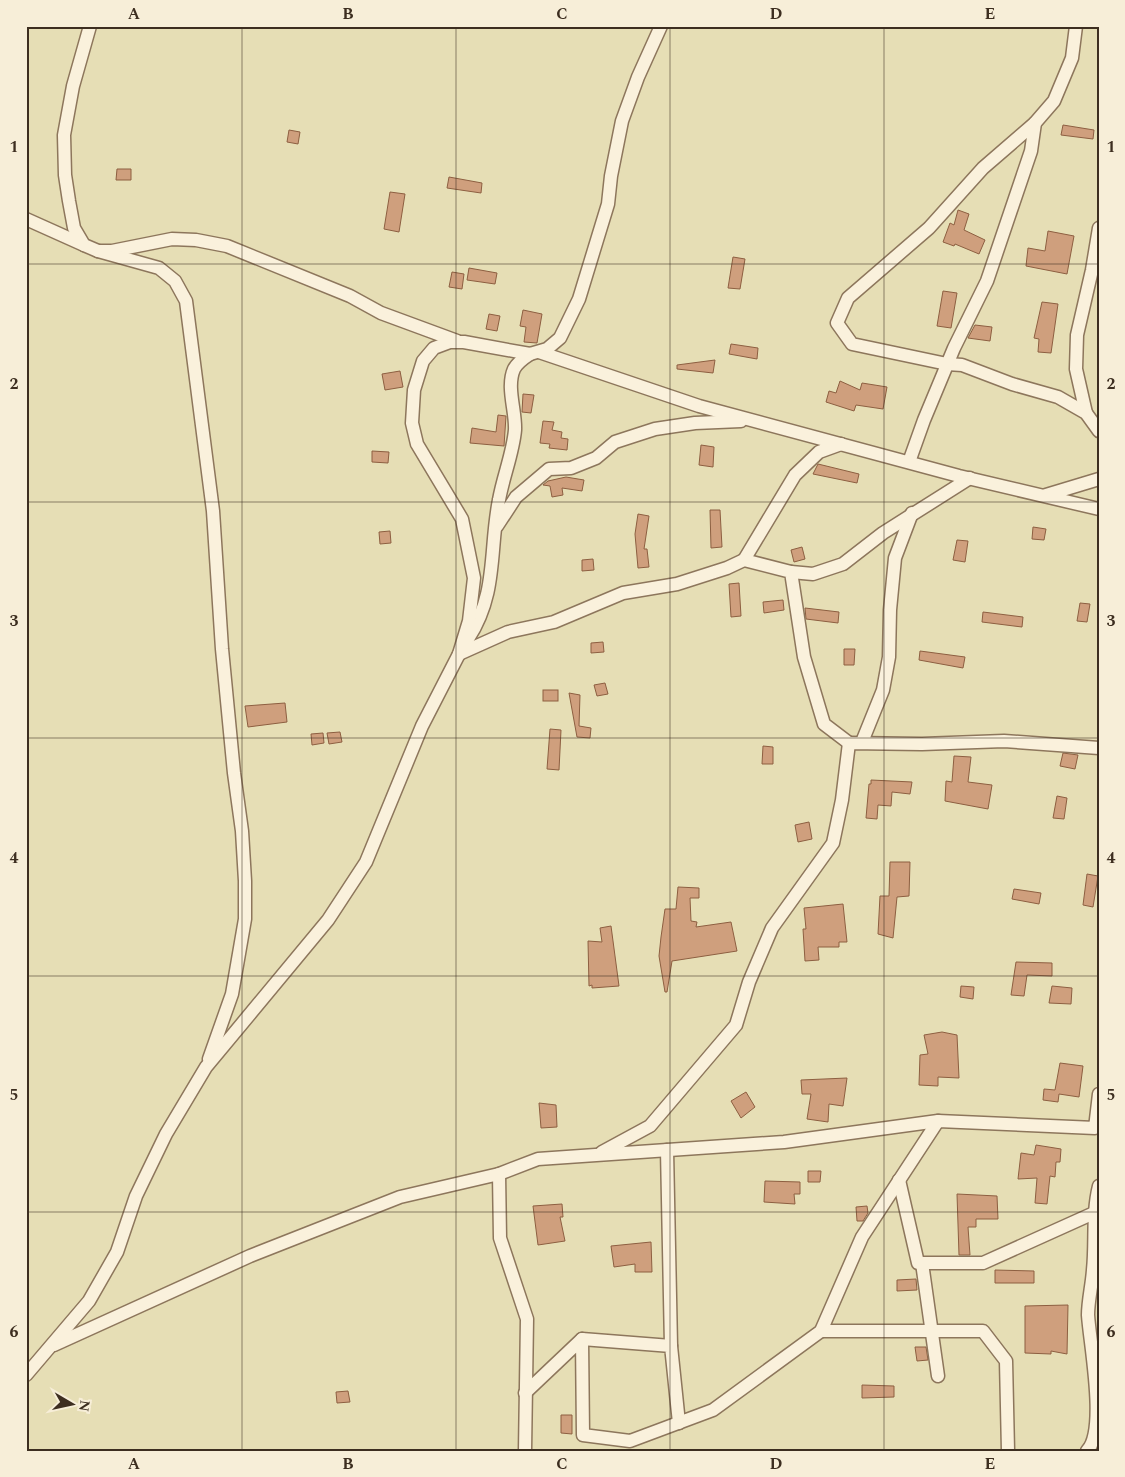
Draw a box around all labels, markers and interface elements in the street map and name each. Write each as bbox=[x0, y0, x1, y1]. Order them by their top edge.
text: A bbox=[128, 2, 141, 26]
text: B bbox=[342, 2, 354, 26]
text: C bbox=[556, 2, 568, 26]
text: D bbox=[770, 2, 783, 26]
text: E bbox=[985, 2, 995, 26]
text: 1 bbox=[10, 135, 18, 159]
text: 1 bbox=[1107, 135, 1115, 159]
text: 2 bbox=[10, 372, 19, 396]
text: 2 bbox=[1107, 372, 1116, 396]
text: 3 bbox=[10, 609, 19, 633]
text: 3 bbox=[1107, 609, 1116, 633]
text: 4 bbox=[10, 846, 19, 870]
text: 4 bbox=[1107, 846, 1116, 870]
text: 5 bbox=[10, 1083, 18, 1107]
text: 5 bbox=[1107, 1083, 1115, 1107]
text: 6 bbox=[10, 1320, 19, 1344]
text: 6 bbox=[1107, 1320, 1116, 1344]
north arrow bbox=[48, 1380, 98, 1430]
text: N bbox=[73, 1399, 96, 1413]
text: A bbox=[128, 1452, 141, 1476]
text: B bbox=[342, 1452, 354, 1476]
text: C bbox=[556, 1452, 568, 1476]
text: D bbox=[770, 1452, 783, 1476]
text: E bbox=[985, 1452, 995, 1476]

